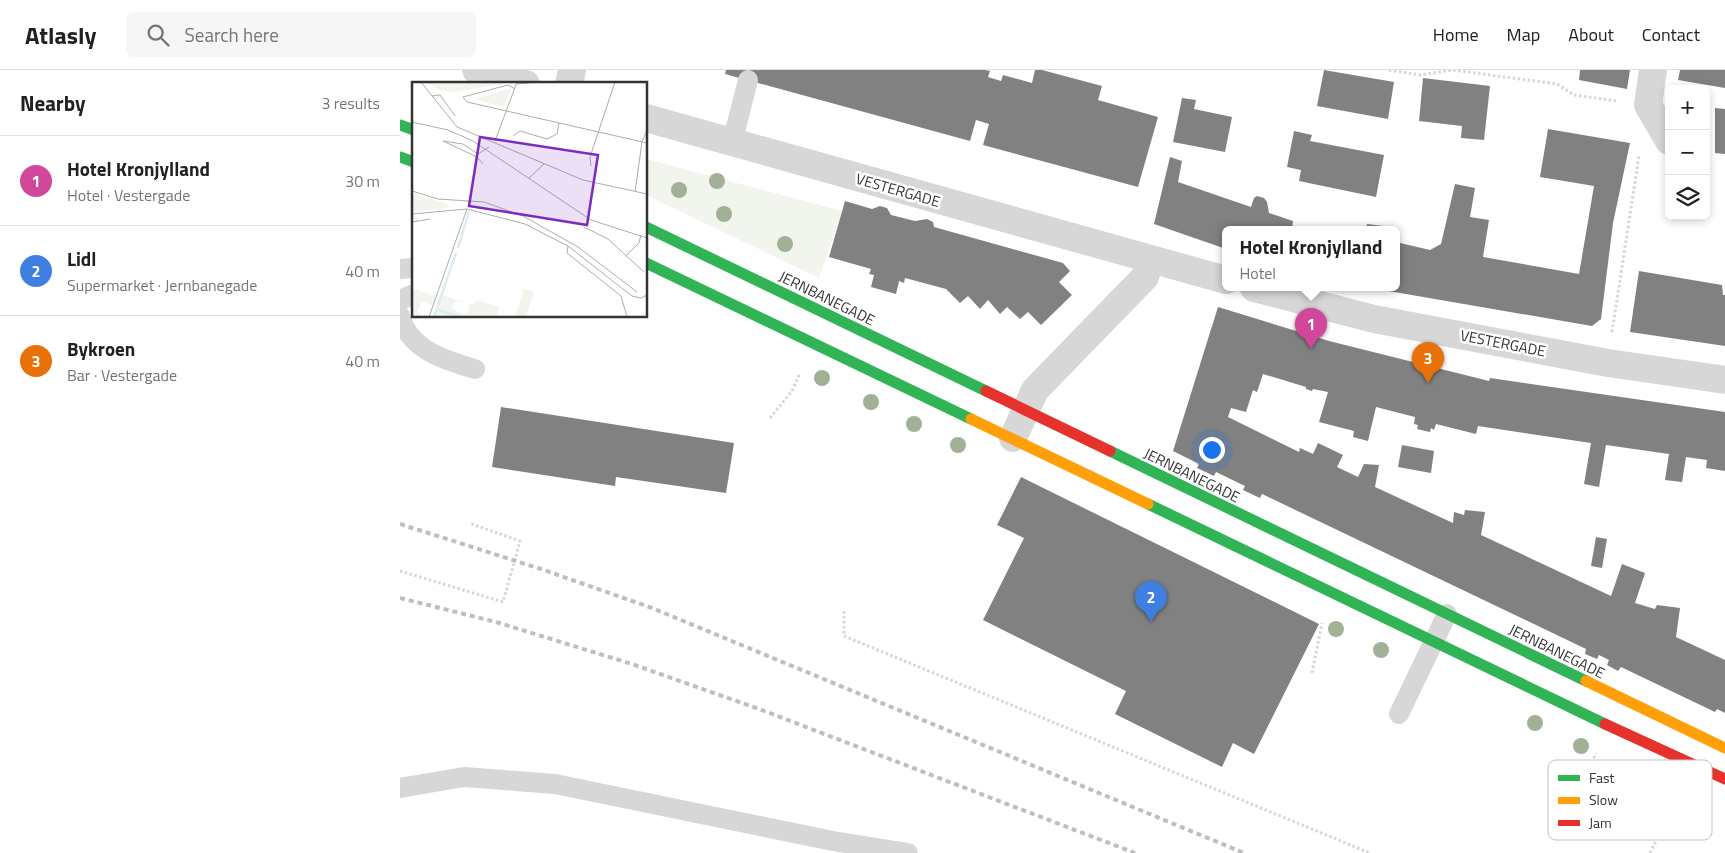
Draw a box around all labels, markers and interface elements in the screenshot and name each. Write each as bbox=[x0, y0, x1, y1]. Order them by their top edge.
search box bbox=[126, 12, 476, 57]
text: Atlasly bbox=[25, 17, 96, 53]
text: Search here bbox=[184, 20, 279, 49]
icon: search bbox=[144, 21, 172, 49]
text: Home bbox=[1433, 21, 1479, 48]
text: Map bbox=[1507, 21, 1540, 48]
text: About bbox=[1568, 21, 1614, 48]
text: Contact bbox=[1642, 21, 1700, 48]
inset map bbox=[412, 82, 648, 318]
map controls bbox=[1665, 85, 1710, 220]
button: + bbox=[1665, 85, 1710, 130]
text: Nearby bbox=[20, 87, 85, 119]
text: 3 results bbox=[321, 91, 380, 115]
button: − bbox=[1665, 130, 1710, 175]
text: Hotel Kronjylland bbox=[67, 154, 210, 183]
street label: VESTERGADE bbox=[853, 167, 943, 213]
text: 1 bbox=[32, 169, 40, 193]
text: 30 m bbox=[345, 169, 380, 193]
button: layers bbox=[1665, 175, 1710, 220]
text: Hotel · Vestergade bbox=[67, 183, 190, 207]
popup bbox=[1222, 226, 1400, 291]
text: Hotel Kronjylland bbox=[1240, 232, 1382, 261]
text: Lidl bbox=[67, 244, 96, 273]
text: 2 bbox=[32, 259, 40, 283]
text: 40 m bbox=[345, 259, 380, 283]
text: Hotel bbox=[1240, 261, 1276, 285]
street label: JERNBANEGADE bbox=[775, 265, 879, 331]
text: Supermarket · Jernbanegade bbox=[67, 273, 257, 297]
pin: 1 bbox=[1295, 308, 1327, 349]
street label: VESTERGADE bbox=[1458, 323, 1548, 363]
text: Bykroen bbox=[67, 334, 135, 363]
pin: 3 bbox=[1412, 342, 1444, 383]
text: 3 bbox=[32, 349, 40, 373]
text: 40 m bbox=[345, 349, 380, 373]
text: Bar · Vestergade bbox=[67, 363, 177, 387]
your location bbox=[1199, 437, 1225, 463]
street label: JERNBANEGADE bbox=[1140, 442, 1244, 508]
pin: 2 bbox=[1135, 581, 1167, 622]
street label: JERNBANEGADE bbox=[1505, 618, 1609, 684]
legend bbox=[1548, 760, 1712, 840]
text: Fast bbox=[1589, 767, 1614, 788]
text: Slow bbox=[1589, 789, 1618, 810]
text: Jam bbox=[1589, 812, 1612, 833]

